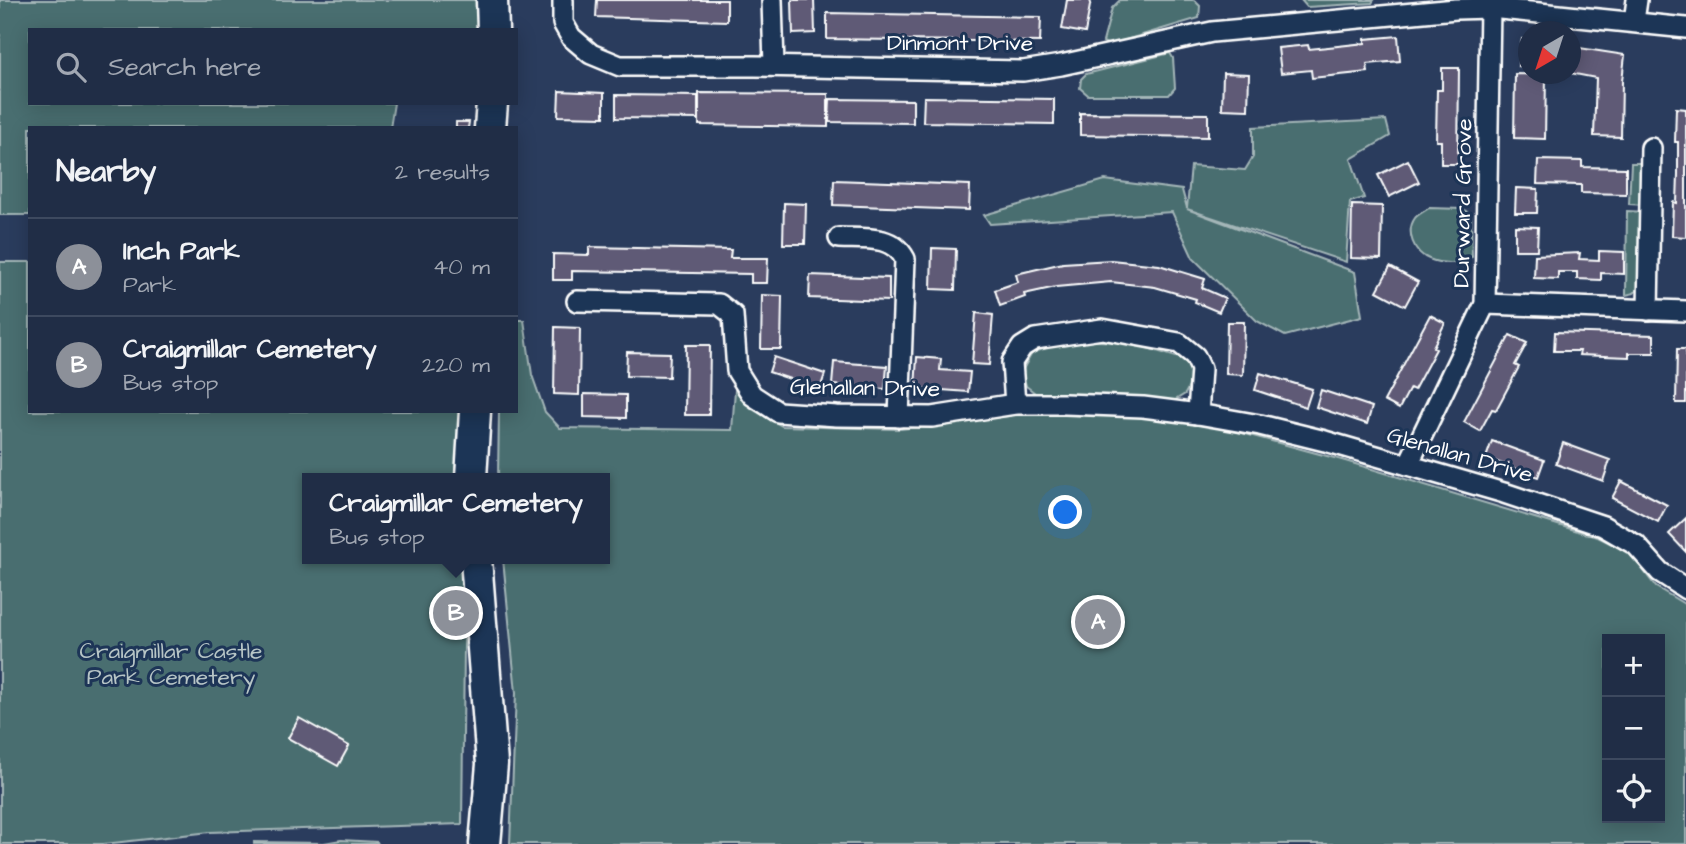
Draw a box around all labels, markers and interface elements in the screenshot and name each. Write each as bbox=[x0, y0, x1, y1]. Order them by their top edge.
north arrow bbox=[1518, 21, 1581, 84]
street label: Dinmont Drive bbox=[887, 27, 1033, 59]
search box bbox=[28, 28, 518, 105]
icon: search bbox=[52, 48, 90, 86]
text: Search here bbox=[108, 49, 261, 85]
street label: Durward Grove bbox=[1446, 118, 1480, 288]
text: Nearby bbox=[56, 151, 156, 193]
text: 2 results bbox=[395, 156, 490, 188]
text: Inch Park bbox=[123, 233, 240, 269]
text: A bbox=[72, 251, 86, 283]
text: 40 m bbox=[433, 251, 490, 283]
text: Park bbox=[123, 269, 176, 301]
text: Craigmillar Cemetery bbox=[123, 331, 377, 367]
text: B bbox=[71, 349, 87, 381]
text: 220 m bbox=[422, 349, 490, 381]
text: Bus stop bbox=[123, 367, 218, 399]
street label: Glenallan Drive bbox=[790, 371, 940, 405]
street label: Glenallan Drive bbox=[1383, 419, 1537, 491]
popup bbox=[302, 473, 610, 564]
text: Craigmillar Cemetery bbox=[329, 485, 583, 521]
your location bbox=[1048, 495, 1082, 529]
text: Bus stop bbox=[329, 521, 425, 553]
pin: B bbox=[433, 587, 479, 639]
pin: A bbox=[1075, 596, 1121, 648]
map controls bbox=[1602, 634, 1665, 823]
button: + bbox=[1602, 634, 1665, 697]
park label: Craigmillar Castle Park Cemetery bbox=[79, 635, 263, 694]
button: − bbox=[1602, 697, 1665, 760]
button: locate bbox=[1602, 760, 1665, 823]

